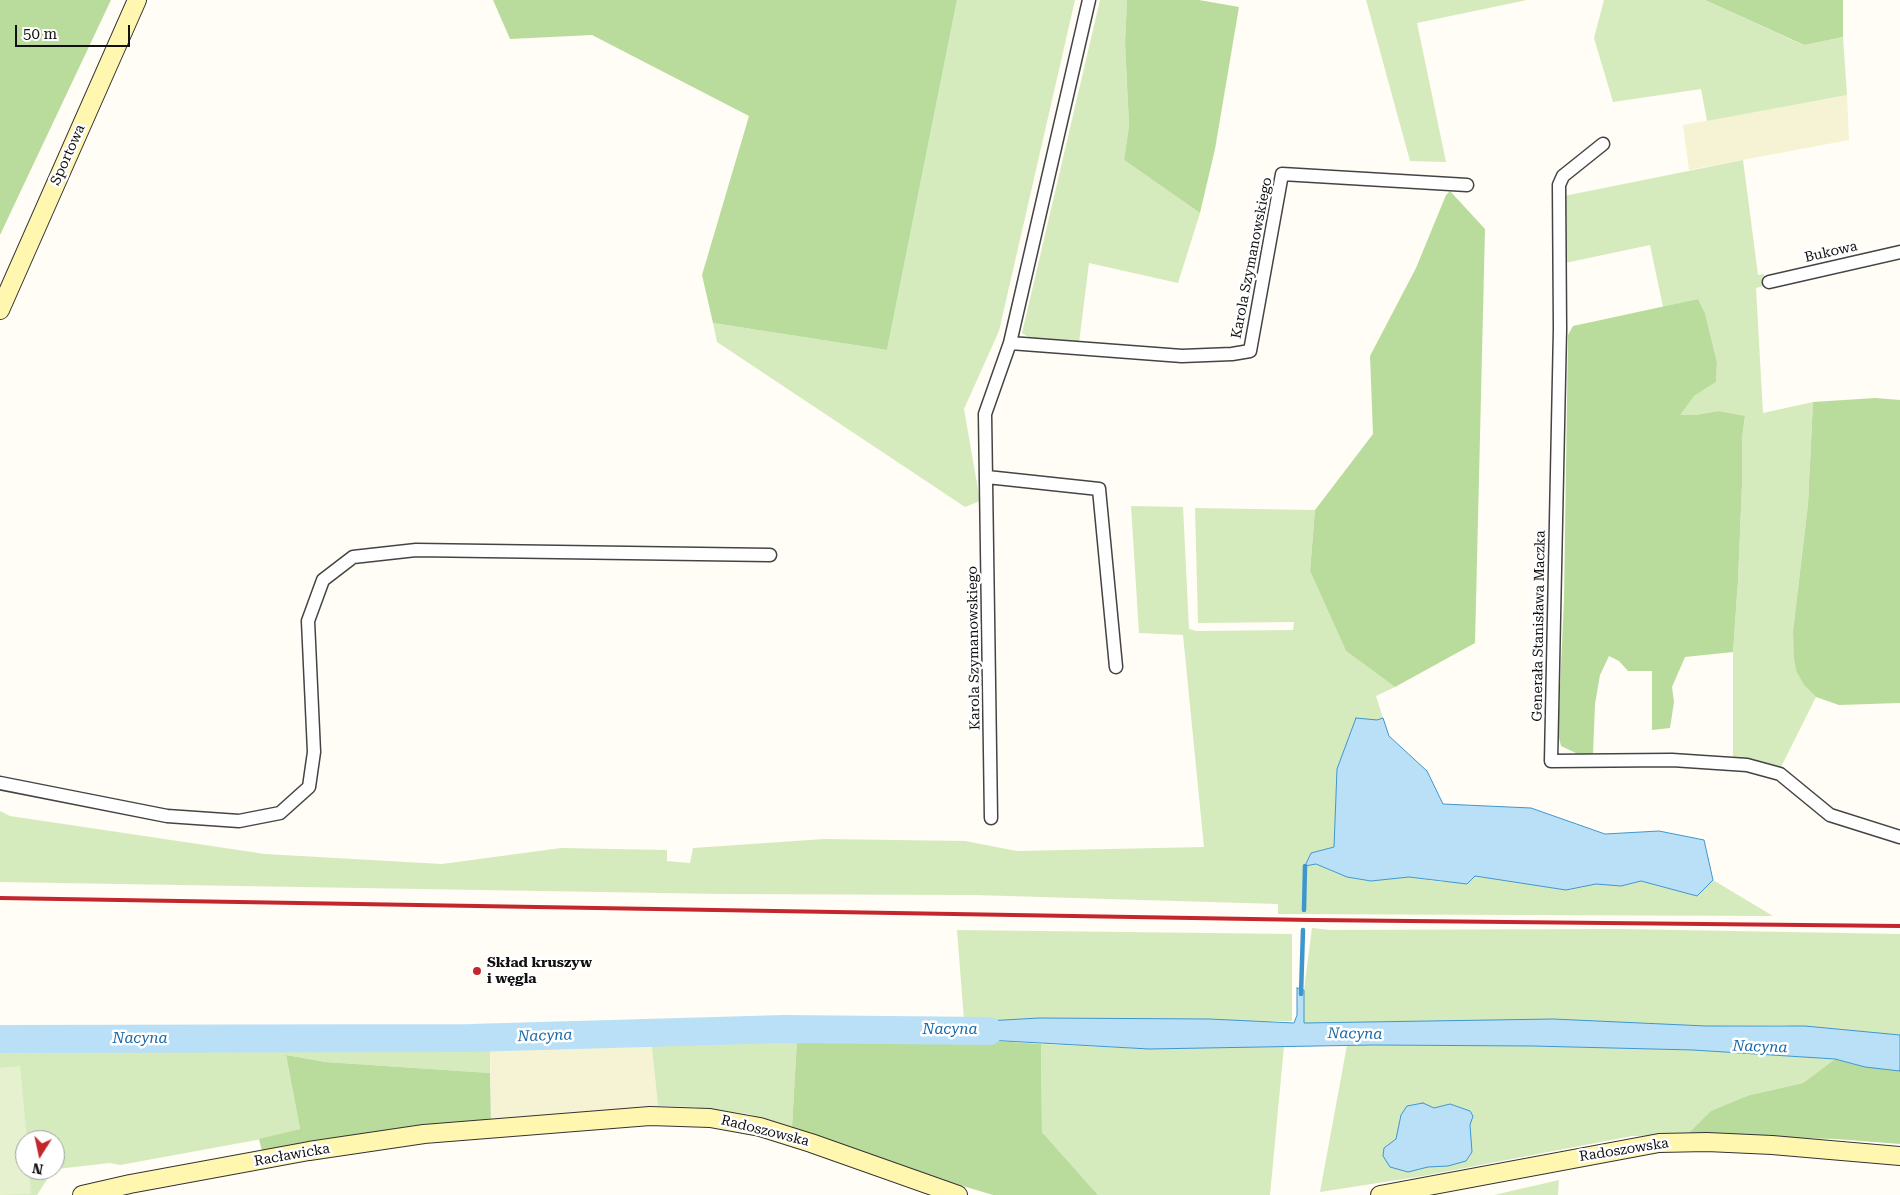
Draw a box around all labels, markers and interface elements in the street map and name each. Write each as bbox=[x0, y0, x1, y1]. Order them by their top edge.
scale bar bbox=[18, 15, 132, 47]
text: 50 m bbox=[23, 25, 57, 43]
street label: Sportowa bbox=[47, 122, 89, 188]
street label: Karola Szymanowskiego bbox=[1228, 176, 1276, 340]
street label: Bukowa bbox=[1803, 238, 1859, 266]
street label: Generała Stanisława Maczka bbox=[1529, 530, 1549, 722]
street label: Karola Szymanowskiego bbox=[964, 566, 984, 730]
place label: Skład kruszyw i węgla bbox=[487, 955, 592, 988]
marker: Skład kruszyw i węgla bbox=[471, 965, 483, 977]
water label: Nacyna bbox=[923, 1021, 977, 1039]
water label: Nacyna bbox=[1327, 1025, 1383, 1043]
water label: Nacyna bbox=[517, 1026, 573, 1046]
water label: Nacyna bbox=[113, 1030, 167, 1048]
water label: Nacyna bbox=[1732, 1037, 1788, 1057]
street label: Radoszowska bbox=[719, 1112, 811, 1150]
north arrow bbox=[15, 1130, 65, 1180]
street label: Radoszowska bbox=[1578, 1135, 1670, 1165]
street label: Racławicka bbox=[253, 1140, 331, 1170]
text: N bbox=[31, 1160, 44, 1178]

